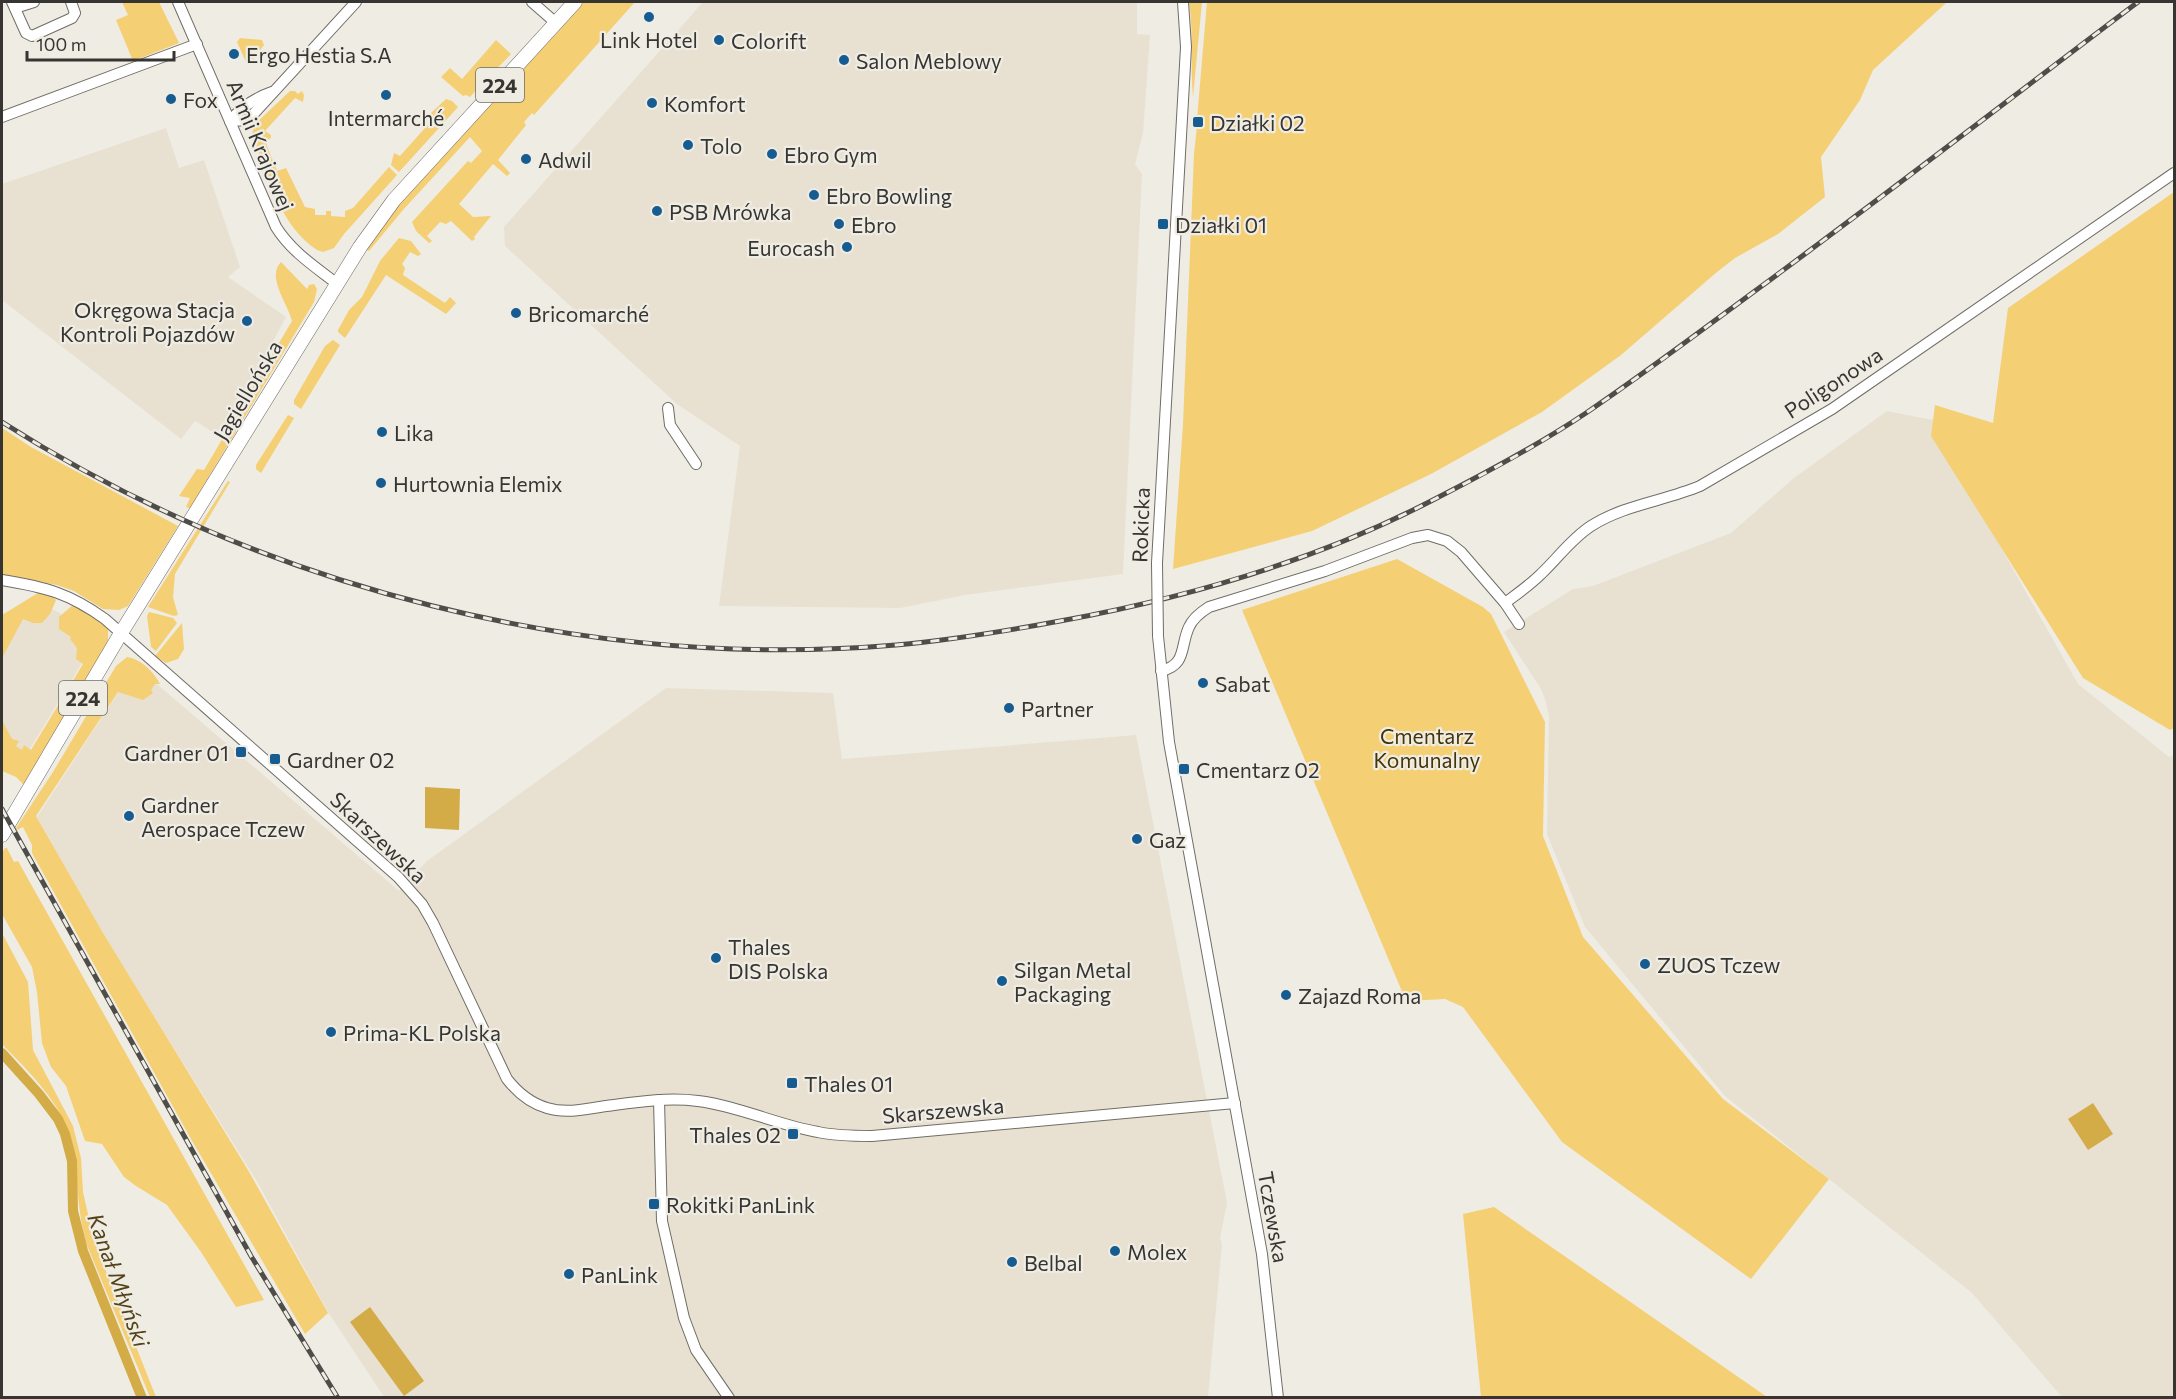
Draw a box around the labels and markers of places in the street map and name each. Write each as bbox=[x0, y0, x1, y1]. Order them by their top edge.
marker: Link Hotel bbox=[642, 10, 656, 24]
place label: Link Hotel bbox=[600, 27, 698, 52]
place label: Colorift bbox=[731, 28, 807, 53]
marker: Colorift bbox=[712, 33, 726, 47]
place label: Ergo Hestia S.A bbox=[246, 42, 392, 67]
marker: Ergo Hestia S.A bbox=[227, 47, 241, 61]
place label: Salon Meblowy bbox=[856, 48, 1002, 73]
marker: Salon Meblowy bbox=[837, 53, 851, 67]
place label: Fox bbox=[183, 87, 218, 112]
marker: Intermarché bbox=[379, 88, 393, 102]
place label: Komfort bbox=[664, 91, 746, 116]
marker: Fox bbox=[164, 92, 178, 106]
marker: Komfort bbox=[645, 96, 659, 110]
place label: Intermarché bbox=[328, 105, 444, 130]
place label: Działki 02 bbox=[1210, 110, 1305, 135]
marker: Działki 02 bbox=[1191, 115, 1205, 129]
place label: Tolo bbox=[700, 133, 742, 158]
marker: Tolo bbox=[681, 138, 695, 152]
place label: Ebro Gym bbox=[784, 142, 878, 167]
place label: Adwil bbox=[538, 147, 592, 172]
marker: Ebro Gym bbox=[765, 147, 779, 161]
marker: Adwil bbox=[519, 152, 533, 166]
place label: Ebro Bowling bbox=[826, 183, 952, 208]
marker: Ebro Bowling bbox=[807, 188, 821, 202]
place label: PSB Mrówka bbox=[669, 199, 792, 224]
marker: PSB Mrówka bbox=[650, 204, 664, 218]
place label: Ebro bbox=[851, 212, 896, 237]
place label: Działki 01 bbox=[1175, 212, 1267, 237]
marker: Ebro bbox=[832, 217, 846, 231]
marker: Działki 01 bbox=[1156, 217, 1170, 231]
place label: Eurocash bbox=[747, 235, 835, 260]
marker: Eurocash bbox=[840, 240, 854, 254]
place label: Okręgowa Stacja Kontroli Pojazdów bbox=[60, 297, 235, 346]
place label: Bricomarché bbox=[528, 301, 649, 326]
marker: Bricomarché bbox=[509, 306, 523, 320]
marker: Okręgowa Stacja Kontroli Pojazdów bbox=[240, 314, 254, 328]
place label: Lika bbox=[394, 420, 434, 445]
marker: Lika bbox=[375, 425, 389, 439]
place label: Hurtownia Elemix bbox=[393, 471, 563, 496]
marker: Hurtownia Elemix bbox=[374, 476, 388, 490]
place label: Sabat bbox=[1215, 671, 1270, 696]
marker: Sabat bbox=[1196, 676, 1210, 690]
place label: Partner bbox=[1021, 696, 1094, 721]
marker: Partner bbox=[1002, 701, 1016, 715]
place label: Gardner 01 bbox=[124, 740, 229, 765]
marker: Gardner 01 bbox=[234, 745, 248, 759]
place label: Gardner 02 bbox=[287, 747, 394, 772]
marker: Gardner 02 bbox=[268, 752, 282, 766]
place label: Cmentarz 02 bbox=[1196, 757, 1320, 782]
marker: Cmentarz 02 bbox=[1177, 762, 1191, 776]
place label: Gardner Aerospace Tczew bbox=[141, 792, 305, 841]
marker: Gardner Aerospace Tczew bbox=[122, 809, 136, 823]
place label: Gaz bbox=[1149, 827, 1186, 852]
marker: Gaz bbox=[1130, 832, 1144, 846]
place label: Thales DIS Polska bbox=[728, 934, 828, 983]
marker: Thales DIS Polska bbox=[709, 951, 723, 965]
place label: ZUOS Tczew bbox=[1657, 952, 1780, 977]
place label: Silgan Metal Packaging bbox=[1014, 957, 1131, 1006]
marker: ZUOS Tczew bbox=[1638, 957, 1652, 971]
marker: Silgan Metal Packaging bbox=[995, 974, 1009, 988]
place label: Zajazd Roma bbox=[1298, 983, 1421, 1008]
marker: Zajazd Roma bbox=[1279, 988, 1293, 1002]
place label: Prima-KL Polska bbox=[343, 1020, 501, 1045]
marker: Prima-KL Polska bbox=[324, 1025, 338, 1039]
place label: Thales 01 bbox=[804, 1071, 893, 1096]
marker: Thales 01 bbox=[785, 1076, 799, 1090]
place label: Thales 02 bbox=[689, 1122, 781, 1147]
marker: Thales 02 bbox=[786, 1127, 800, 1141]
place label: Rokitki PanLink bbox=[666, 1192, 815, 1217]
marker: Rokitki PanLink bbox=[647, 1197, 661, 1211]
place label: Molex bbox=[1127, 1239, 1187, 1264]
marker: Molex bbox=[1108, 1244, 1122, 1258]
place label: Belbal bbox=[1024, 1250, 1083, 1275]
marker: Belbal bbox=[1005, 1255, 1019, 1269]
place label: PanLink bbox=[581, 1262, 658, 1287]
marker: PanLink bbox=[562, 1267, 576, 1281]

